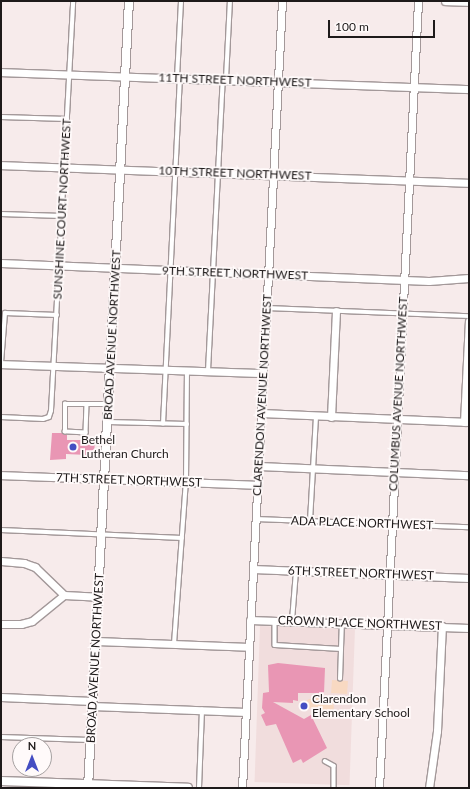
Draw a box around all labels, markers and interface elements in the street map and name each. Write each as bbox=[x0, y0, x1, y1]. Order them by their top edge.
scale bar bbox=[330, 12, 437, 38]
text: 100 m bbox=[335, 19, 369, 34]
street label: 11TH STREET NORTHWEST bbox=[158, 70, 312, 90]
street label: SUNSHINE COURT NORTHWEST bbox=[50, 118, 74, 300]
street label: 10TH STREET NORTHWEST bbox=[158, 163, 312, 183]
street label: BROAD AVENUE NORTHWEST bbox=[100, 249, 124, 421]
street label: 9TH STREET NORTHWEST bbox=[161, 263, 309, 283]
street label: CLARENDON AVENUE NORTHWEST bbox=[250, 293, 274, 497]
street label: COLUMBUS AVENUE NORTHWEST bbox=[386, 296, 410, 492]
place label: Bethel Lutheran Church bbox=[81, 433, 169, 461]
marker: Bethel Lutheran Church bbox=[68, 442, 78, 452]
street label: 7TH STREET NORTHWEST bbox=[55, 470, 203, 490]
street label: ADA PLACE NORTHWEST bbox=[290, 513, 434, 533]
street label: 6TH STREET NORTHWEST bbox=[287, 563, 435, 583]
street label: BROAD AVENUE NORTHWEST bbox=[83, 572, 107, 744]
street label: CROWN PLACE NORTHWEST bbox=[278, 613, 442, 633]
place label: Clarendon Elementary School bbox=[312, 692, 410, 720]
marker: Clarendon Elementary School bbox=[299, 701, 309, 711]
north arrow bbox=[12, 737, 52, 777]
text: N bbox=[28, 739, 36, 752]

